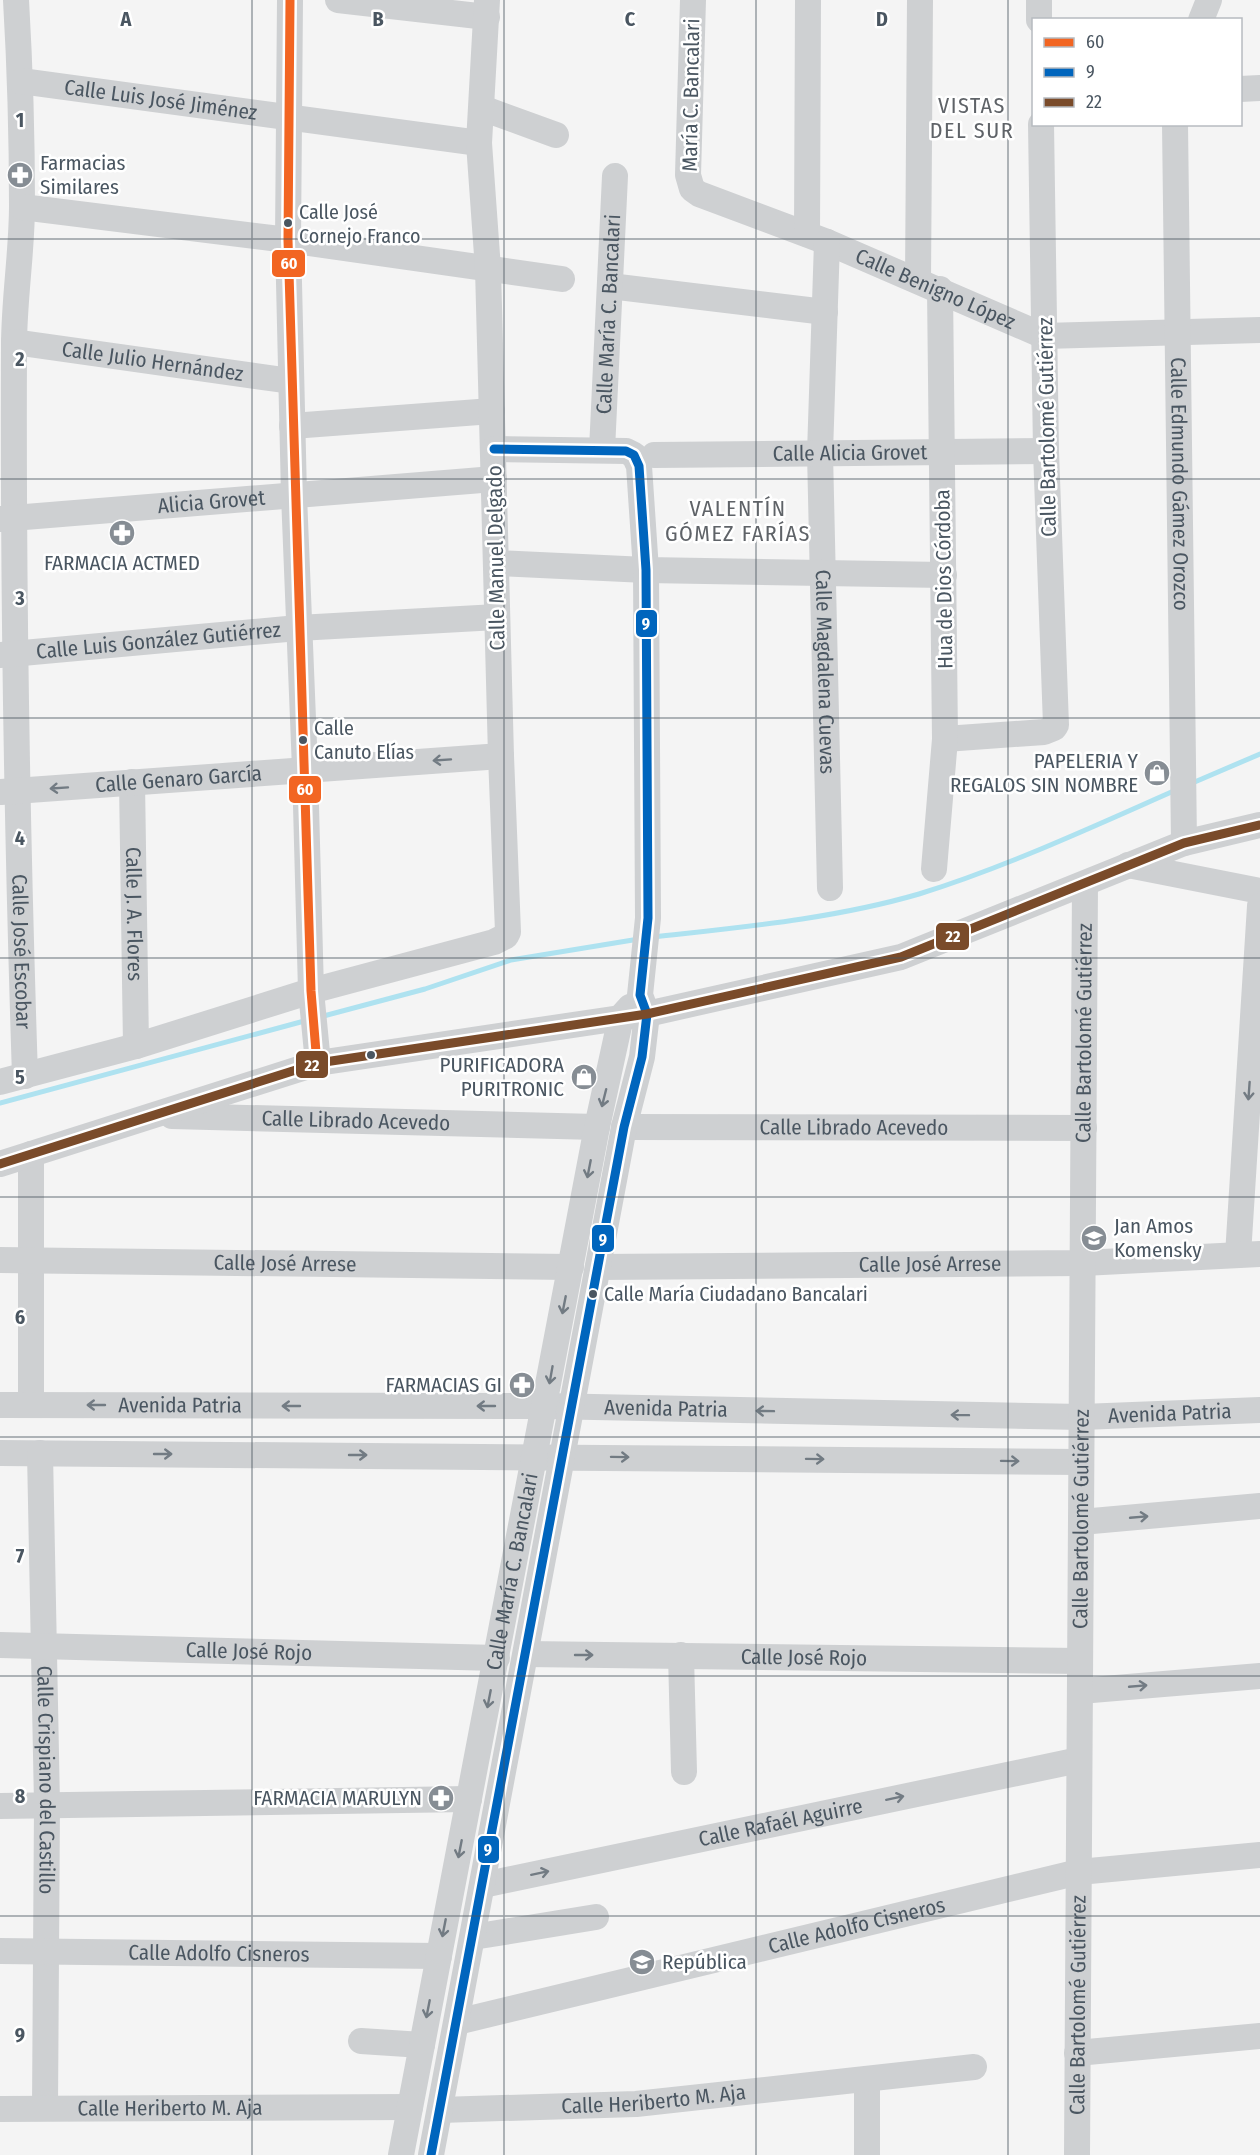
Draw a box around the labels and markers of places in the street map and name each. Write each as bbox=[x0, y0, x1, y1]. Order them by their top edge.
place label: Farmacias Similares bbox=[40, 150, 125, 200]
pharmacy icon: Farmacias Similares bbox=[5, 160, 35, 190]
place label: Calle José Cornejo Franco bbox=[299, 200, 420, 248]
marker: Calle José Cornejo Franco bbox=[282, 217, 294, 229]
pharmacy icon: FARMACIA ACTMED bbox=[107, 518, 137, 548]
place label: FARMACIA ACTMED bbox=[44, 550, 200, 576]
place label: Calle Canuto Elías bbox=[314, 716, 414, 764]
marker: Calle Canuto Elías bbox=[297, 734, 309, 746]
place label: PAPELERIA Y REGALOS SIN NOMBRE bbox=[950, 748, 1139, 798]
shop icon: PAPELERIA Y REGALOS SIN NOMBRE bbox=[1142, 758, 1172, 788]
unlabelled marker bbox=[365, 1049, 377, 1061]
place label: PURIFICADORA PURITRONIC bbox=[439, 1052, 564, 1102]
shop icon: PURIFICADORA PURITRONIC bbox=[569, 1062, 599, 1092]
place label: Jan Amos Komensky bbox=[1114, 1213, 1202, 1263]
school or university icon: Jan Amos Komensky bbox=[1079, 1223, 1109, 1253]
place label: Calle María Ciudadano Bancalari bbox=[604, 1282, 868, 1306]
marker: Calle María Ciudadano Bancalari bbox=[587, 1288, 599, 1300]
pharmacy icon: FARMACIAS GI bbox=[507, 1370, 537, 1400]
place label: FARMACIAS GI bbox=[385, 1372, 502, 1398]
pharmacy icon: FARMACIA MARULYN bbox=[426, 1783, 456, 1813]
place label: FARMACIA MARULYN bbox=[253, 1785, 422, 1811]
school or university icon: República bbox=[627, 1947, 657, 1977]
place label: República bbox=[662, 1949, 747, 1975]

